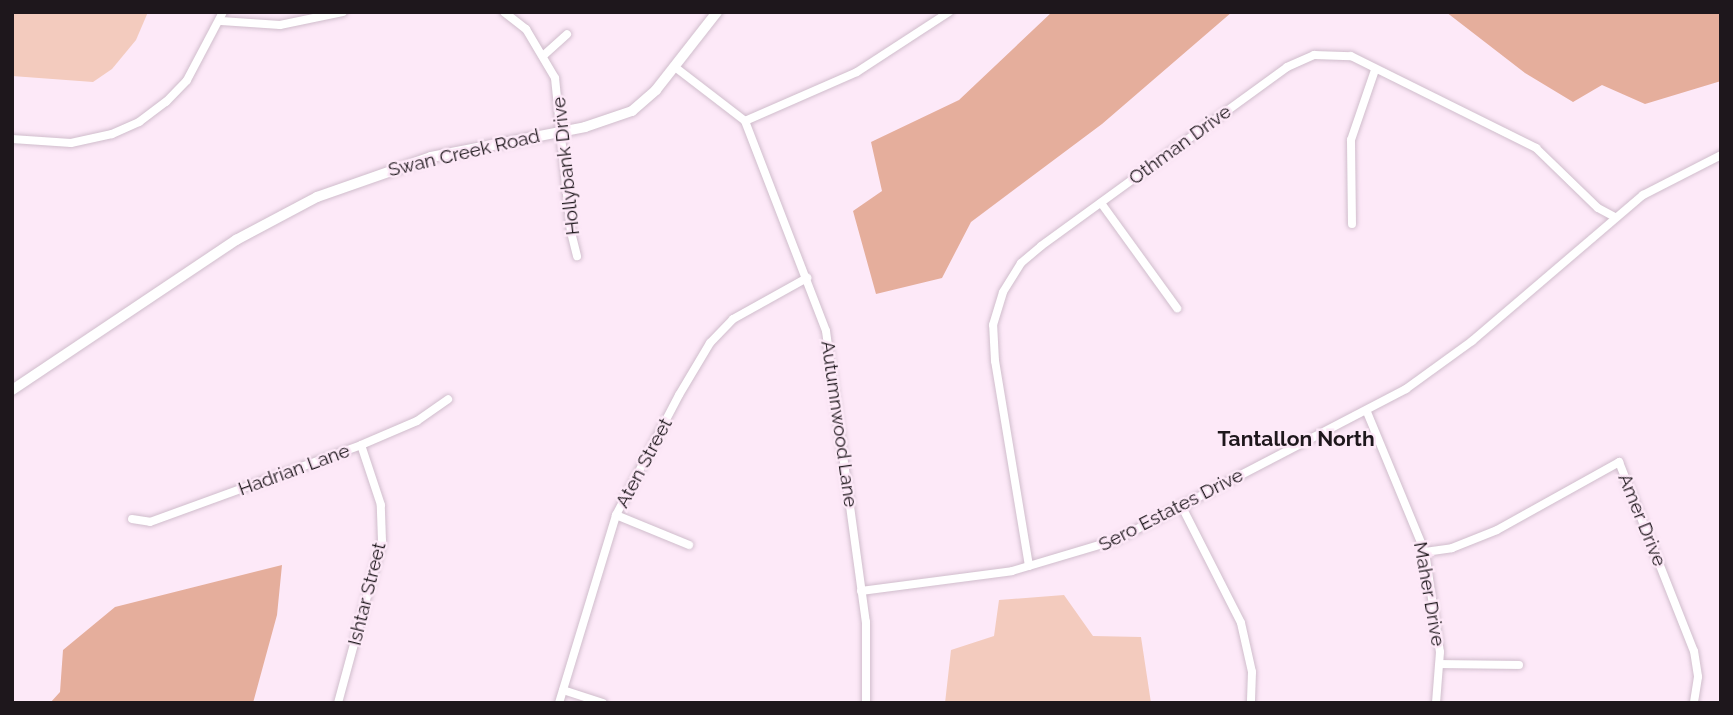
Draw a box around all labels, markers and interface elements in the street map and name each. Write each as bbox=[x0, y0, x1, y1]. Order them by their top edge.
street label: Hollybank Drive bbox=[547, 96, 585, 236]
street label: Othman Drive bbox=[1124, 100, 1236, 190]
street label: Swan Creek Road bbox=[386, 124, 542, 182]
street label: Autumnwood Lane bbox=[816, 339, 862, 509]
street label: Aten Street bbox=[611, 414, 677, 512]
district label: Tantallon North bbox=[1217, 426, 1375, 452]
street label: Hadrian Lane bbox=[235, 439, 353, 501]
street label: Sero Estates Drive bbox=[1095, 464, 1247, 556]
street label: Amer Drive bbox=[1613, 470, 1671, 570]
street label: Ishtar Street bbox=[343, 540, 391, 648]
street label: Maher Drive bbox=[1409, 540, 1449, 648]

